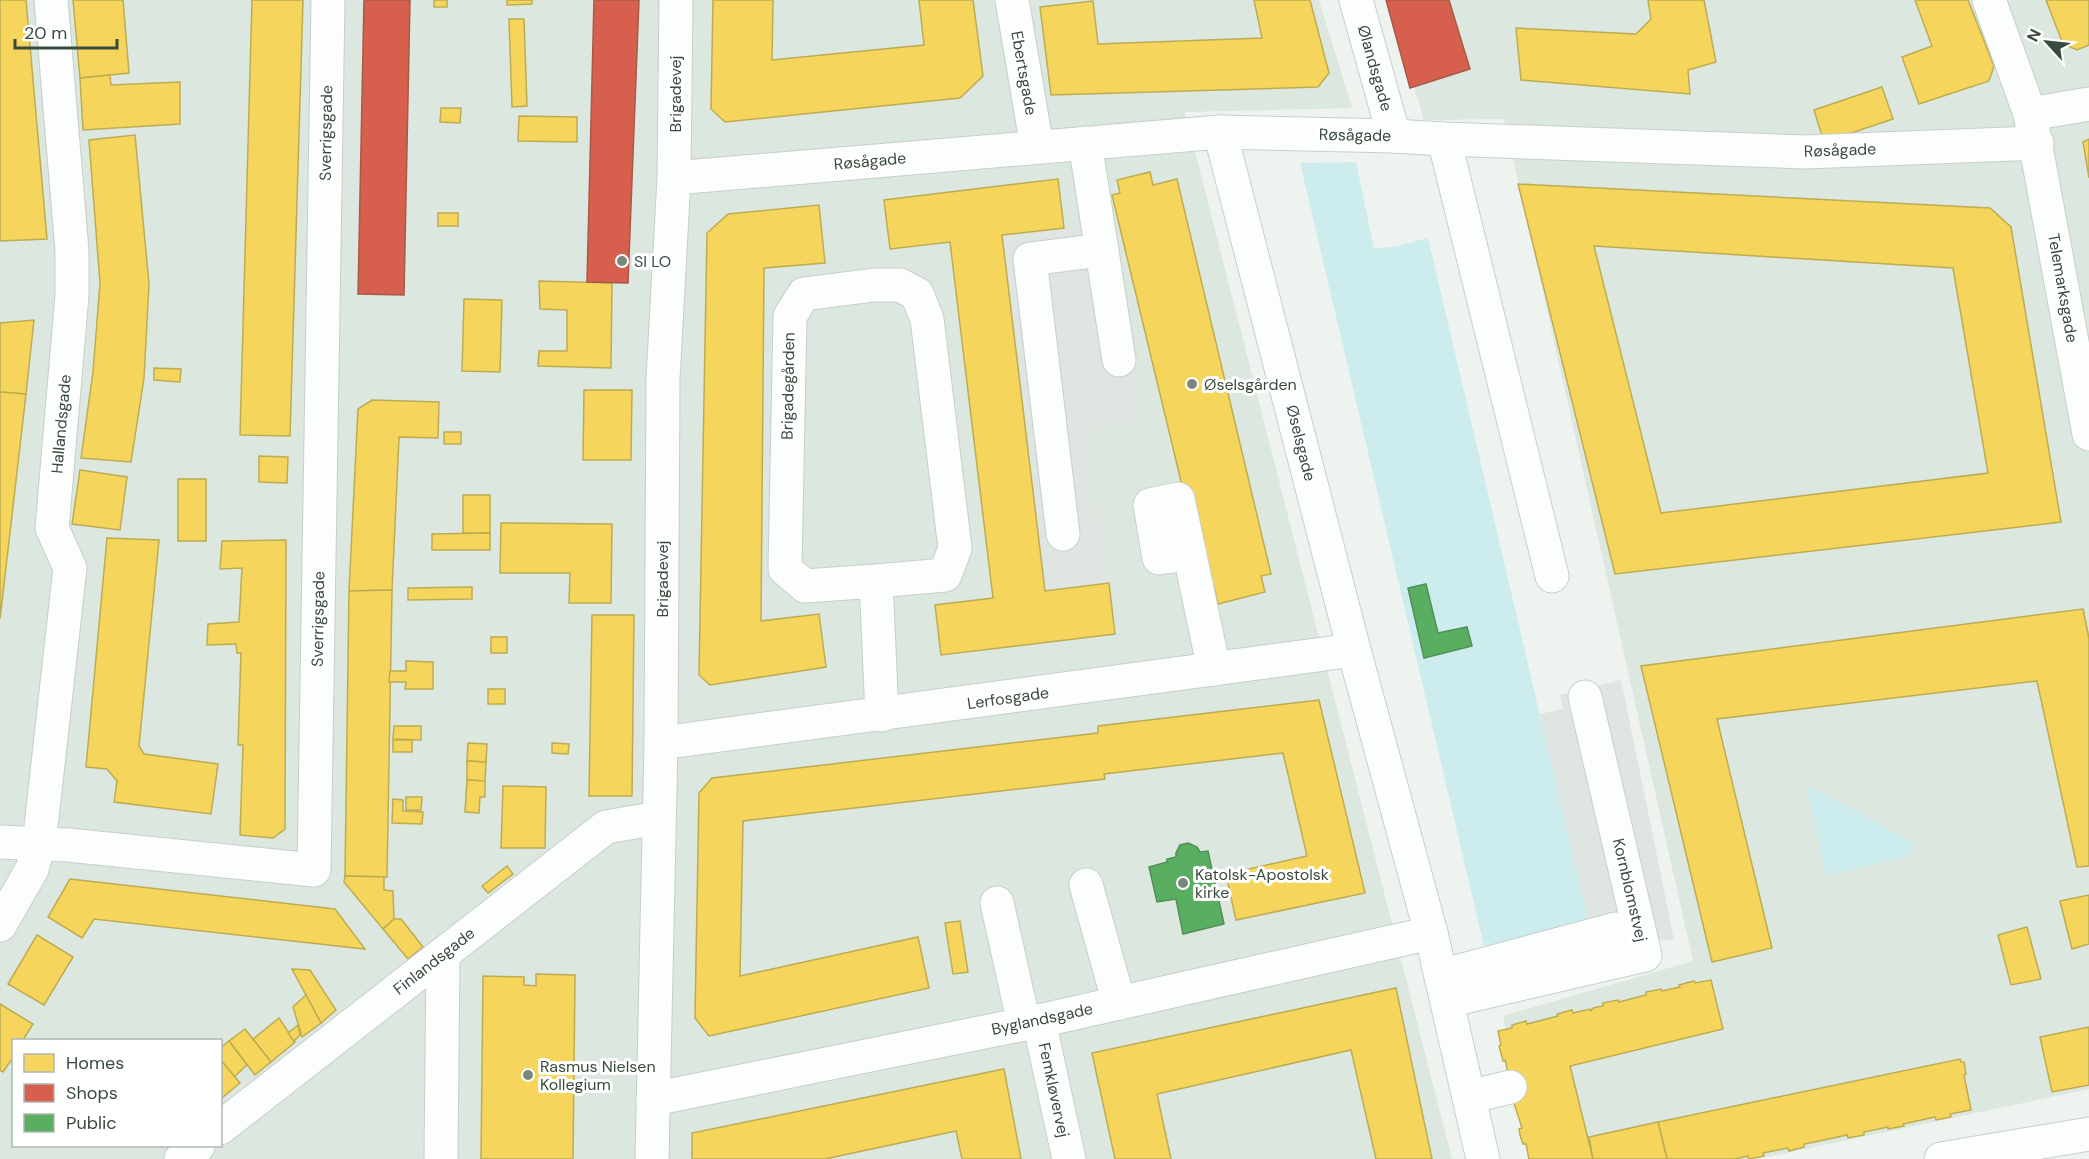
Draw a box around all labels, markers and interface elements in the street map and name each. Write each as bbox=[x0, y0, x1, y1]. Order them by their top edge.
scale bar bbox=[15, 12, 117, 50]
north arrow bbox=[2017, 12, 2077, 72]
text: 20 m bbox=[24, 21, 67, 45]
street label: Ølandsgade bbox=[1353, 22, 1397, 114]
text: N bbox=[2022, 25, 2046, 45]
street label: Ebertsgade bbox=[1006, 29, 1042, 117]
street label: Brigadevej bbox=[665, 56, 686, 132]
street label: Sverrigsgade bbox=[315, 85, 337, 181]
street label: Røsågade bbox=[1319, 124, 1391, 146]
street label: Røsågade bbox=[1803, 138, 1877, 162]
street label: Røsågade bbox=[833, 147, 907, 175]
street label: Telemarksgade bbox=[2043, 232, 2083, 344]
place label: SI LO bbox=[634, 251, 671, 272]
marker: SI LO bbox=[615, 254, 629, 268]
street label: Brigadegården bbox=[777, 332, 799, 440]
street label: Hallandsgade bbox=[46, 374, 76, 474]
place label: Øselsgården bbox=[1204, 374, 1297, 395]
marker: Øselsgården bbox=[1185, 377, 1199, 391]
street label: Øselsgade bbox=[1281, 403, 1321, 483]
street label: Brigadevej bbox=[652, 541, 673, 617]
street label: Sverrigsgade bbox=[307, 571, 329, 667]
street label: Lerfosgade bbox=[966, 682, 1050, 714]
street label: Kornblomstvej bbox=[1608, 836, 1652, 944]
place label: Katolsk-Apostolsk kirke bbox=[1195, 864, 1329, 903]
marker: Katolsk-Apostolsk kirke bbox=[1176, 876, 1190, 890]
street label: Finlandsgade bbox=[389, 923, 479, 999]
street label: Byglandsgade bbox=[989, 998, 1095, 1040]
legend bbox=[12, 1039, 222, 1147]
street label: Femkløvervej bbox=[1034, 1041, 1074, 1139]
text: Homes bbox=[66, 1051, 124, 1075]
place label: Rasmus Nielsen Kollegium bbox=[540, 1056, 656, 1095]
marker: Rasmus Nielsen Kollegium bbox=[521, 1068, 535, 1082]
text: Shops bbox=[66, 1081, 118, 1105]
text: Public bbox=[66, 1111, 117, 1135]

